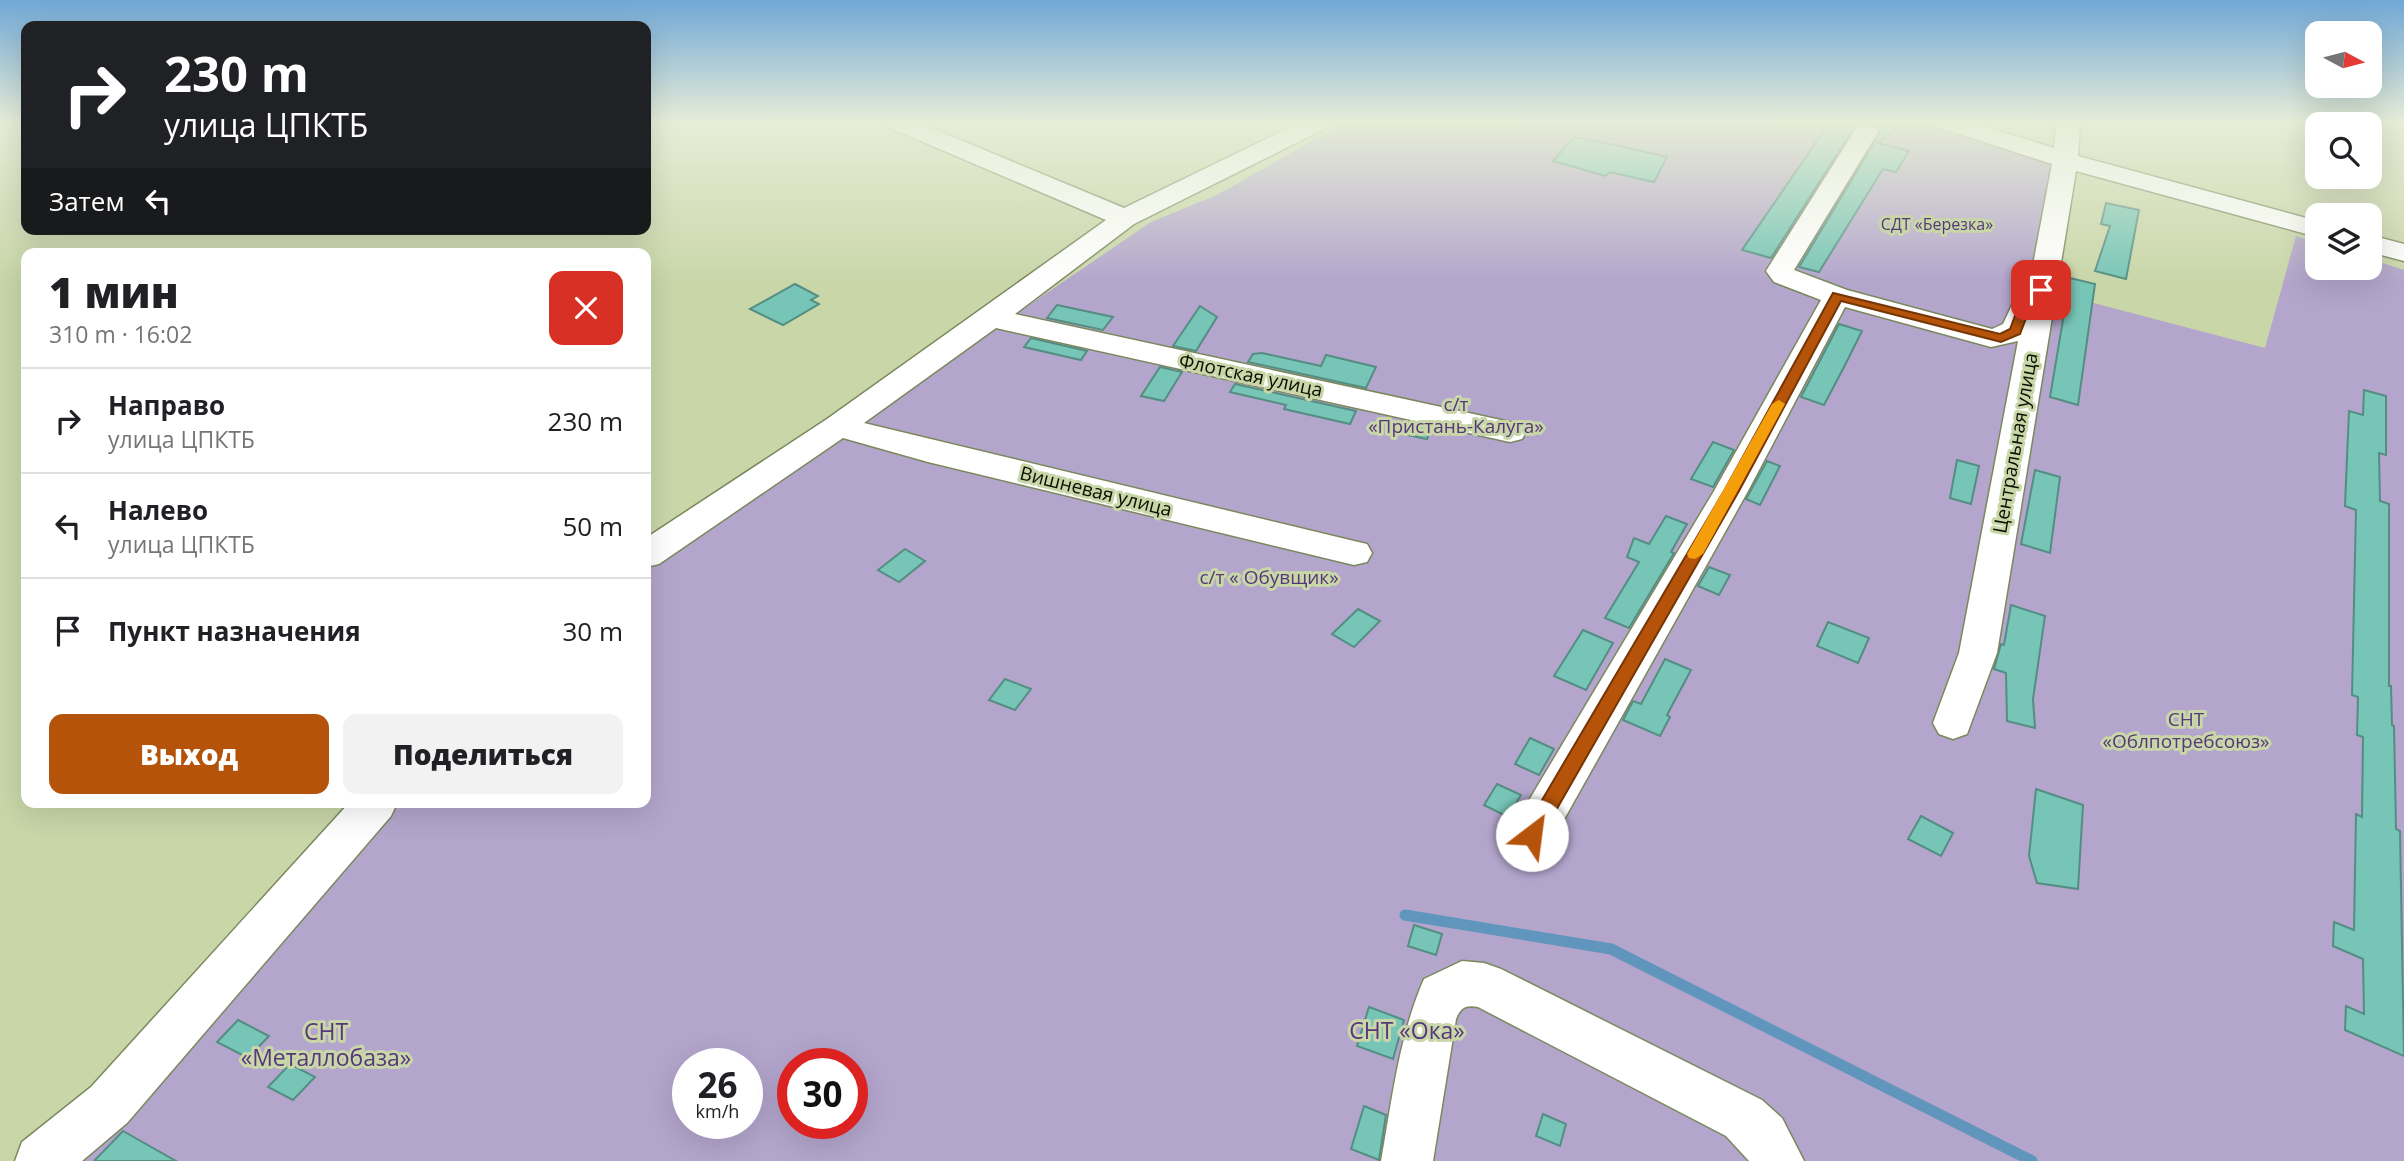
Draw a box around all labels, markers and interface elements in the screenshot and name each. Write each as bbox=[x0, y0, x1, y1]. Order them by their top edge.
north arrow bbox=[2305, 21, 2382, 98]
map controls bbox=[2305, 21, 2382, 280]
text: 230 m bbox=[164, 40, 309, 106]
icon: right bbox=[49, 49, 140, 140]
text: улица ЦПКТБ bbox=[164, 103, 368, 146]
button: search bbox=[2305, 112, 2382, 189]
icon: left bbox=[139, 182, 177, 220]
text: Затем bbox=[49, 183, 125, 219]
button: layers bbox=[2305, 203, 2382, 280]
park label: СДТ «Березка» bbox=[1881, 213, 1993, 235]
pin bbox=[2011, 260, 2071, 320]
text: 1 мин bbox=[49, 263, 179, 320]
button: close bbox=[549, 271, 623, 345]
icon: arrive bbox=[2022, 271, 2060, 309]
text: 310 m · 16:02 bbox=[49, 318, 192, 350]
street label: Флотская улица bbox=[1177, 347, 1325, 403]
street label: Центральная улица bbox=[1986, 351, 2044, 535]
text: Направо bbox=[108, 387, 225, 423]
park label: с/т «Пристань-Калуга» bbox=[1368, 391, 1544, 439]
icon: right bbox=[49, 402, 87, 440]
text: 230 m bbox=[548, 403, 623, 439]
text: улица ЦПКТБ bbox=[108, 423, 255, 455]
street label: Вишневая улица bbox=[1017, 460, 1175, 522]
text: Налево bbox=[108, 492, 208, 528]
icon: left bbox=[49, 507, 87, 545]
text: 50 m bbox=[562, 508, 623, 544]
text: улица ЦПКТБ bbox=[108, 528, 255, 560]
park label: с/т « Обувщик» bbox=[1199, 564, 1339, 590]
icon: arrive bbox=[49, 612, 87, 650]
text: Пункт назначения bbox=[108, 613, 361, 649]
text: 30 m bbox=[562, 613, 623, 649]
park label: СНТ «Облпотребсоюз» bbox=[2102, 706, 2270, 754]
button: Выход bbox=[49, 714, 329, 794]
button: Поделиться bbox=[343, 714, 623, 794]
position arrow bbox=[1495, 798, 1569, 872]
park label: СНТ «Ока» bbox=[1349, 1014, 1465, 1046]
park label: СНТ «Металлобаза» bbox=[241, 1015, 411, 1073]
speed limit sign: 30 bbox=[777, 1048, 868, 1139]
text: 26 bbox=[697, 1061, 738, 1108]
text: km/h bbox=[696, 1099, 739, 1123]

